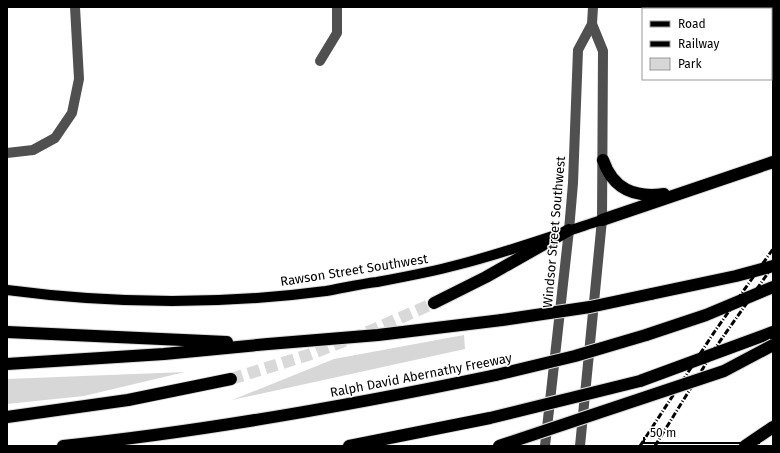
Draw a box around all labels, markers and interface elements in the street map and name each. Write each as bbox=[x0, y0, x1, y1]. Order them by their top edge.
legend bbox=[642, 8, 772, 80]
text: Road bbox=[678, 17, 706, 31]
text: Railway bbox=[678, 37, 719, 51]
text: Park bbox=[678, 57, 702, 71]
street label: Windsor Street Southwest bbox=[540, 155, 568, 309]
street label: Rawson Street Southwest bbox=[279, 251, 429, 289]
street label: Ralph David Abernathy Freeway bbox=[329, 350, 514, 400]
scale bar bbox=[644, 419, 759, 445]
text: 50 m bbox=[650, 426, 676, 440]

